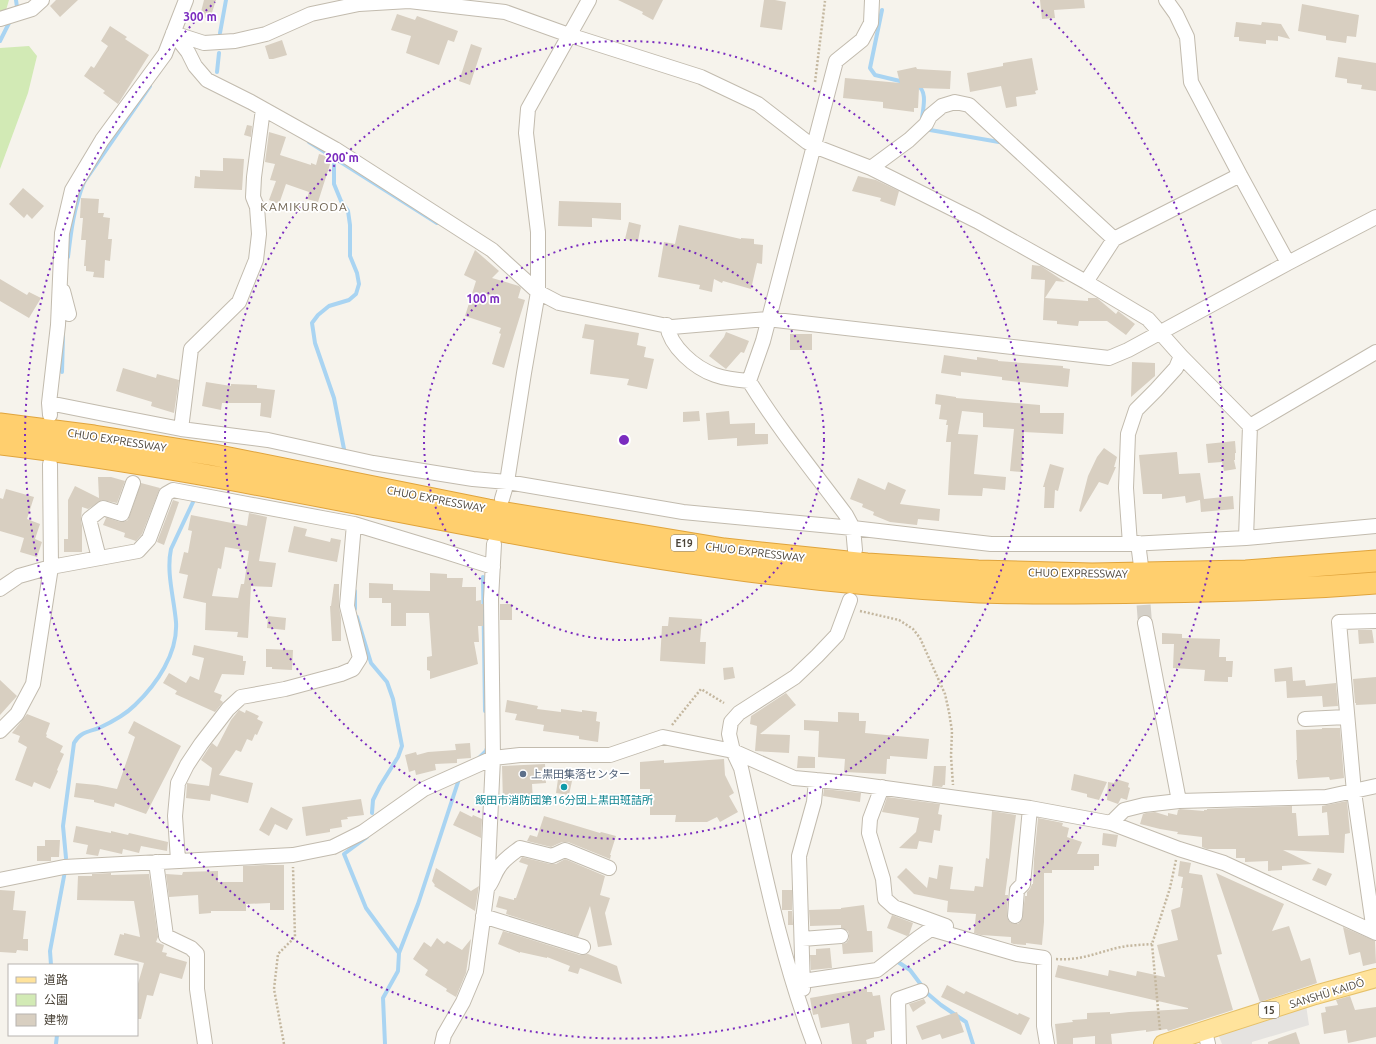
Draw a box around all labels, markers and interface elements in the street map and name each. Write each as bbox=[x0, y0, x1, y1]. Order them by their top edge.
text: 300 m bbox=[183, 10, 217, 23]
text: 200 m bbox=[325, 151, 359, 164]
district label: KAMIKURODA bbox=[260, 200, 348, 213]
text: 100 m bbox=[466, 292, 500, 305]
street label: CHUO EXPRESSWAY bbox=[67, 426, 168, 454]
centre of rings bbox=[617, 433, 631, 447]
street label: CHUO EXPRESSWAY bbox=[386, 484, 487, 515]
road number: E19 bbox=[671, 535, 697, 551]
street label: CHUO EXPRESSWAY bbox=[705, 540, 806, 564]
street label: CHUO EXPRESSWAY bbox=[1028, 566, 1129, 580]
place label: 上黒田集落センター bbox=[531, 768, 630, 780]
marker: 上黒田集落センター bbox=[518, 769, 528, 779]
marker: 飯田市消防団第16分団上黒田班詰所 bbox=[559, 782, 569, 792]
place label: 飯田市消防団第16分団上黒田班詰所 bbox=[475, 794, 654, 806]
legend bbox=[8, 964, 138, 1036]
text: 道路 bbox=[44, 973, 68, 986]
street label: SANSHŪ KAIDŌ bbox=[1288, 976, 1366, 1010]
text: 公園 bbox=[44, 993, 68, 1006]
road number: 15 bbox=[1259, 1002, 1279, 1018]
text: 建物 bbox=[44, 1013, 68, 1026]

